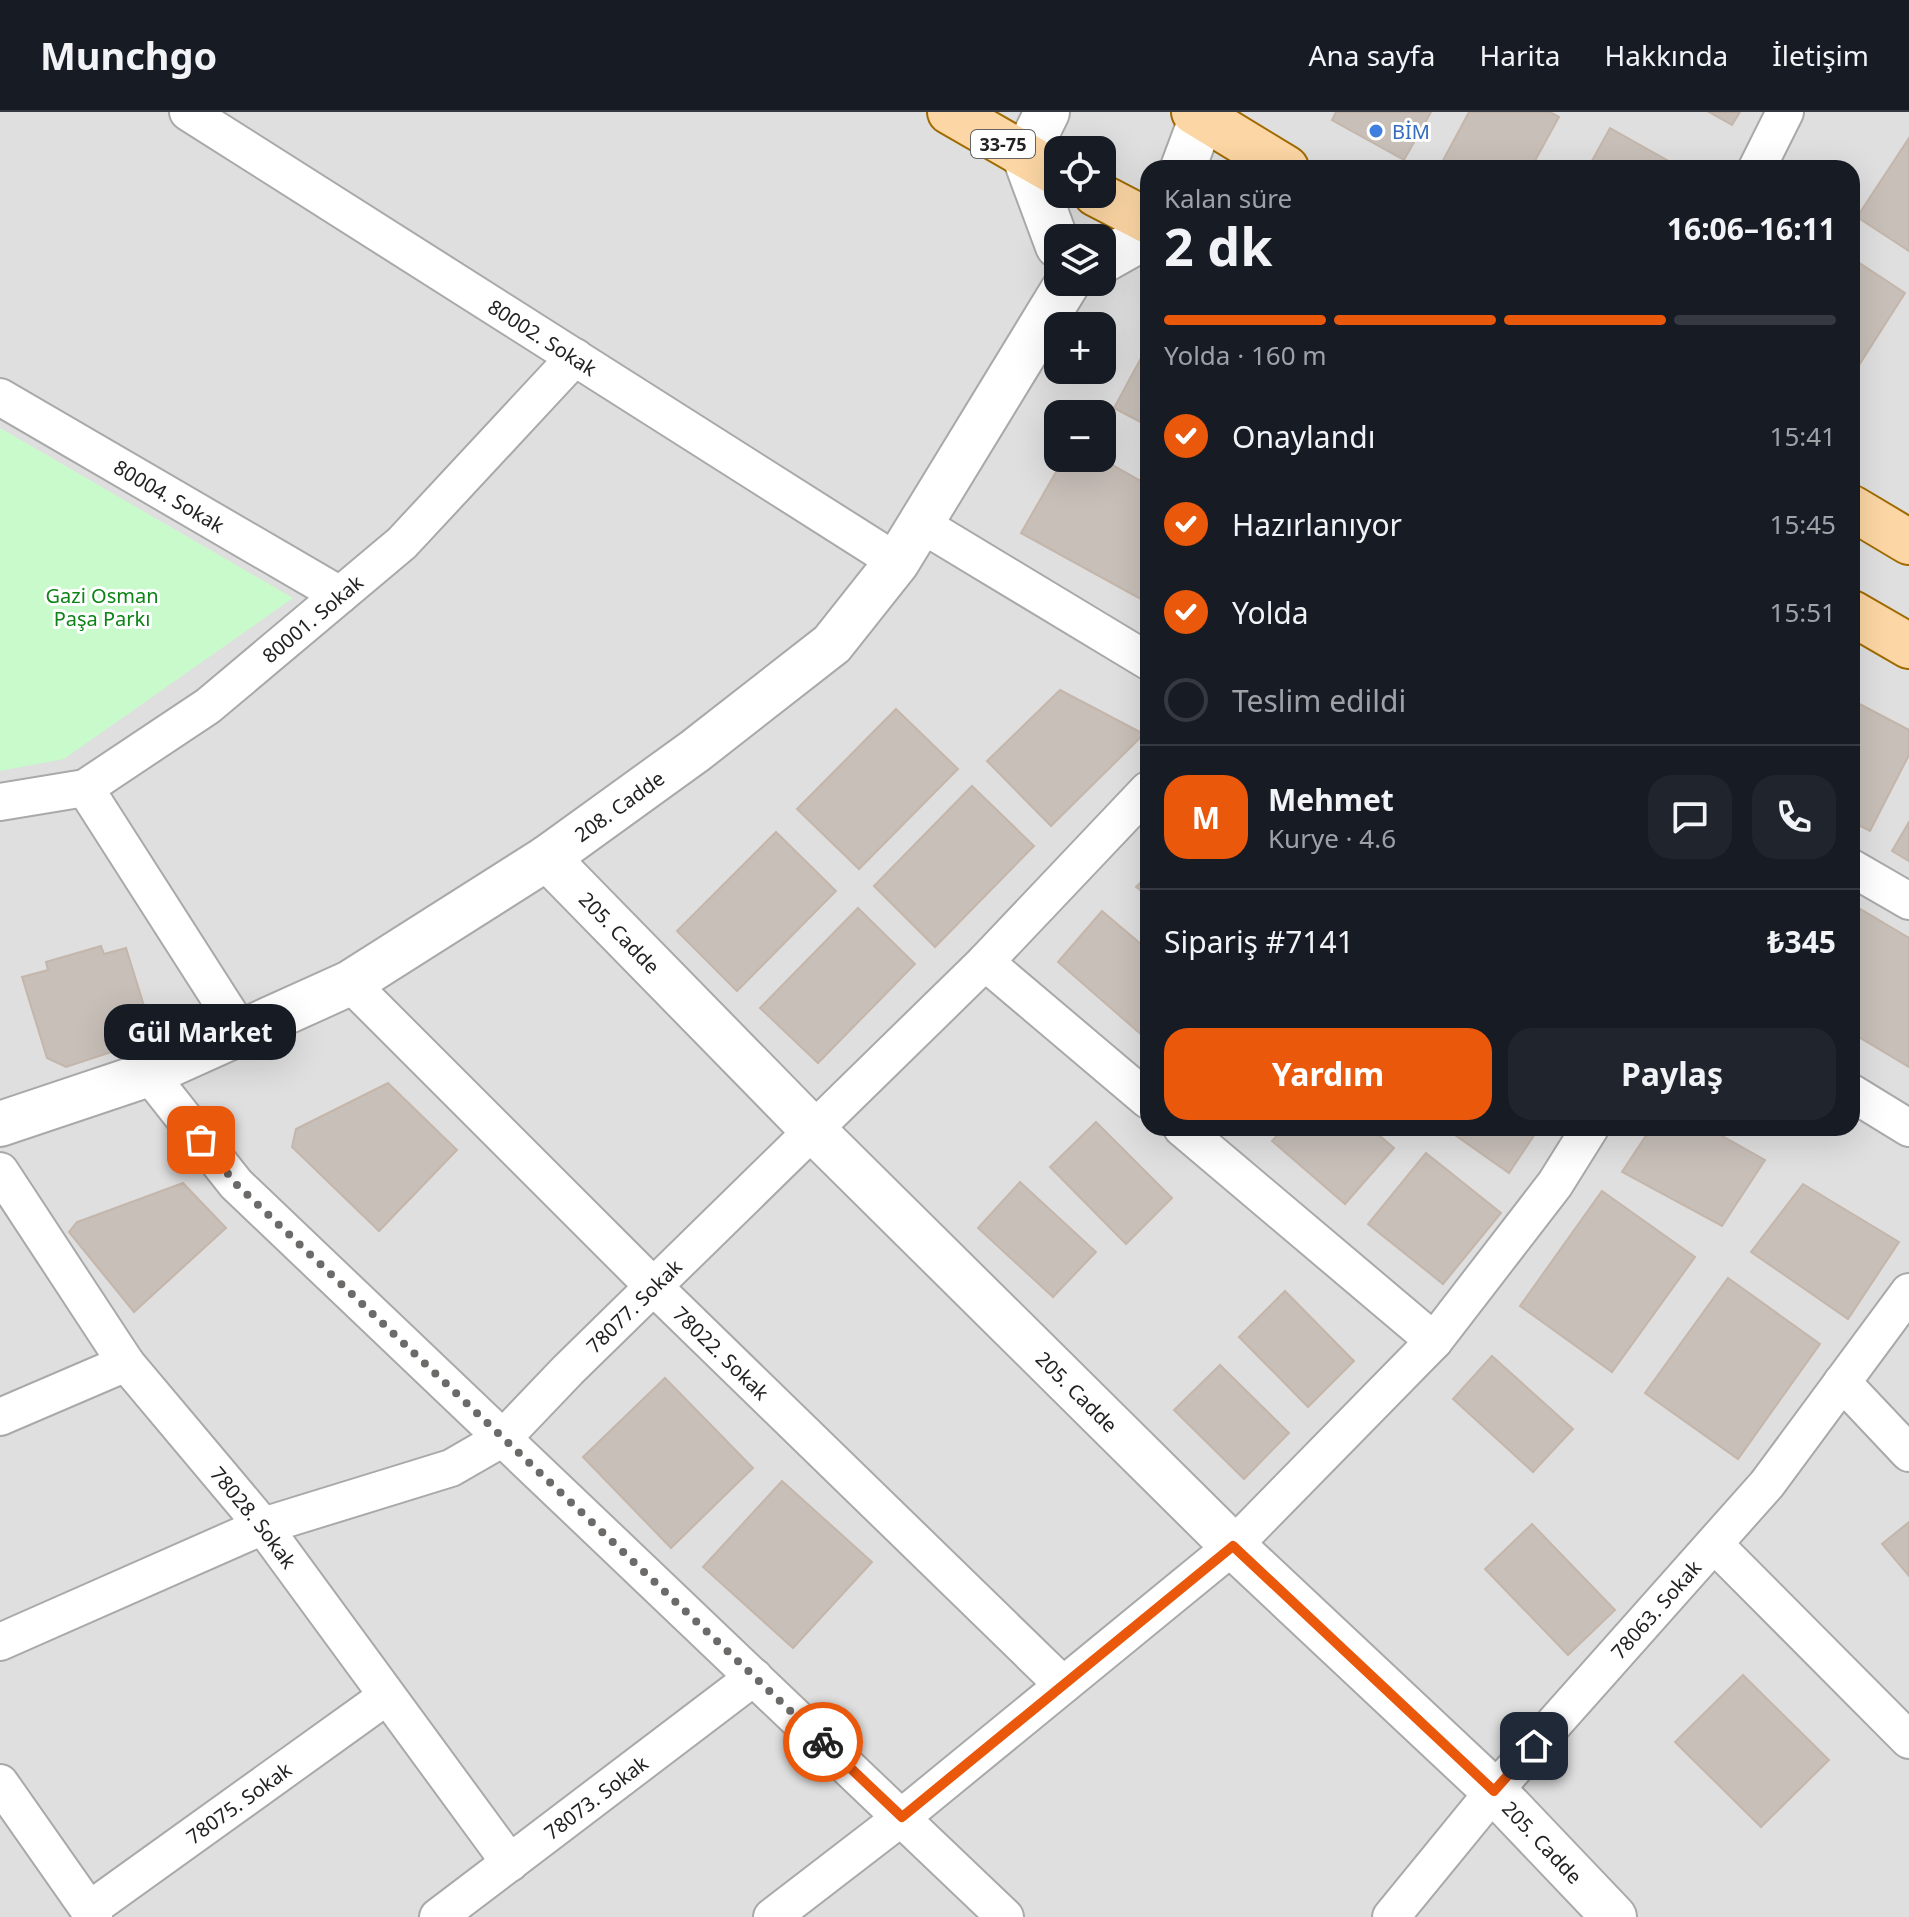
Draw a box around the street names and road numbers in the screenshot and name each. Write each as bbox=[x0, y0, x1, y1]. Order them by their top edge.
road number: 33-75 bbox=[971, 130, 1035, 158]
street label: 80002. Sokak bbox=[483, 293, 602, 382]
street label: 80004. Sokak bbox=[109, 453, 230, 539]
street label: 80001. Sokak bbox=[256, 568, 368, 669]
street label: 208. Cadde bbox=[569, 764, 669, 848]
street label: 205. Cadde bbox=[573, 885, 666, 979]
street label: 78077. Sokak bbox=[580, 1253, 687, 1359]
street label: 78022. Sokak bbox=[668, 1300, 775, 1406]
street label: 205. Cadde bbox=[1030, 1345, 1124, 1438]
street label: 78028. Sokak bbox=[205, 1460, 303, 1574]
street label: 78063. Sokak bbox=[1605, 1554, 1707, 1664]
street label: 78073. Sokak bbox=[538, 1749, 653, 1845]
street label: 78075. Sokak bbox=[180, 1755, 297, 1850]
street label: 205. Cadde bbox=[1497, 1795, 1588, 1889]

